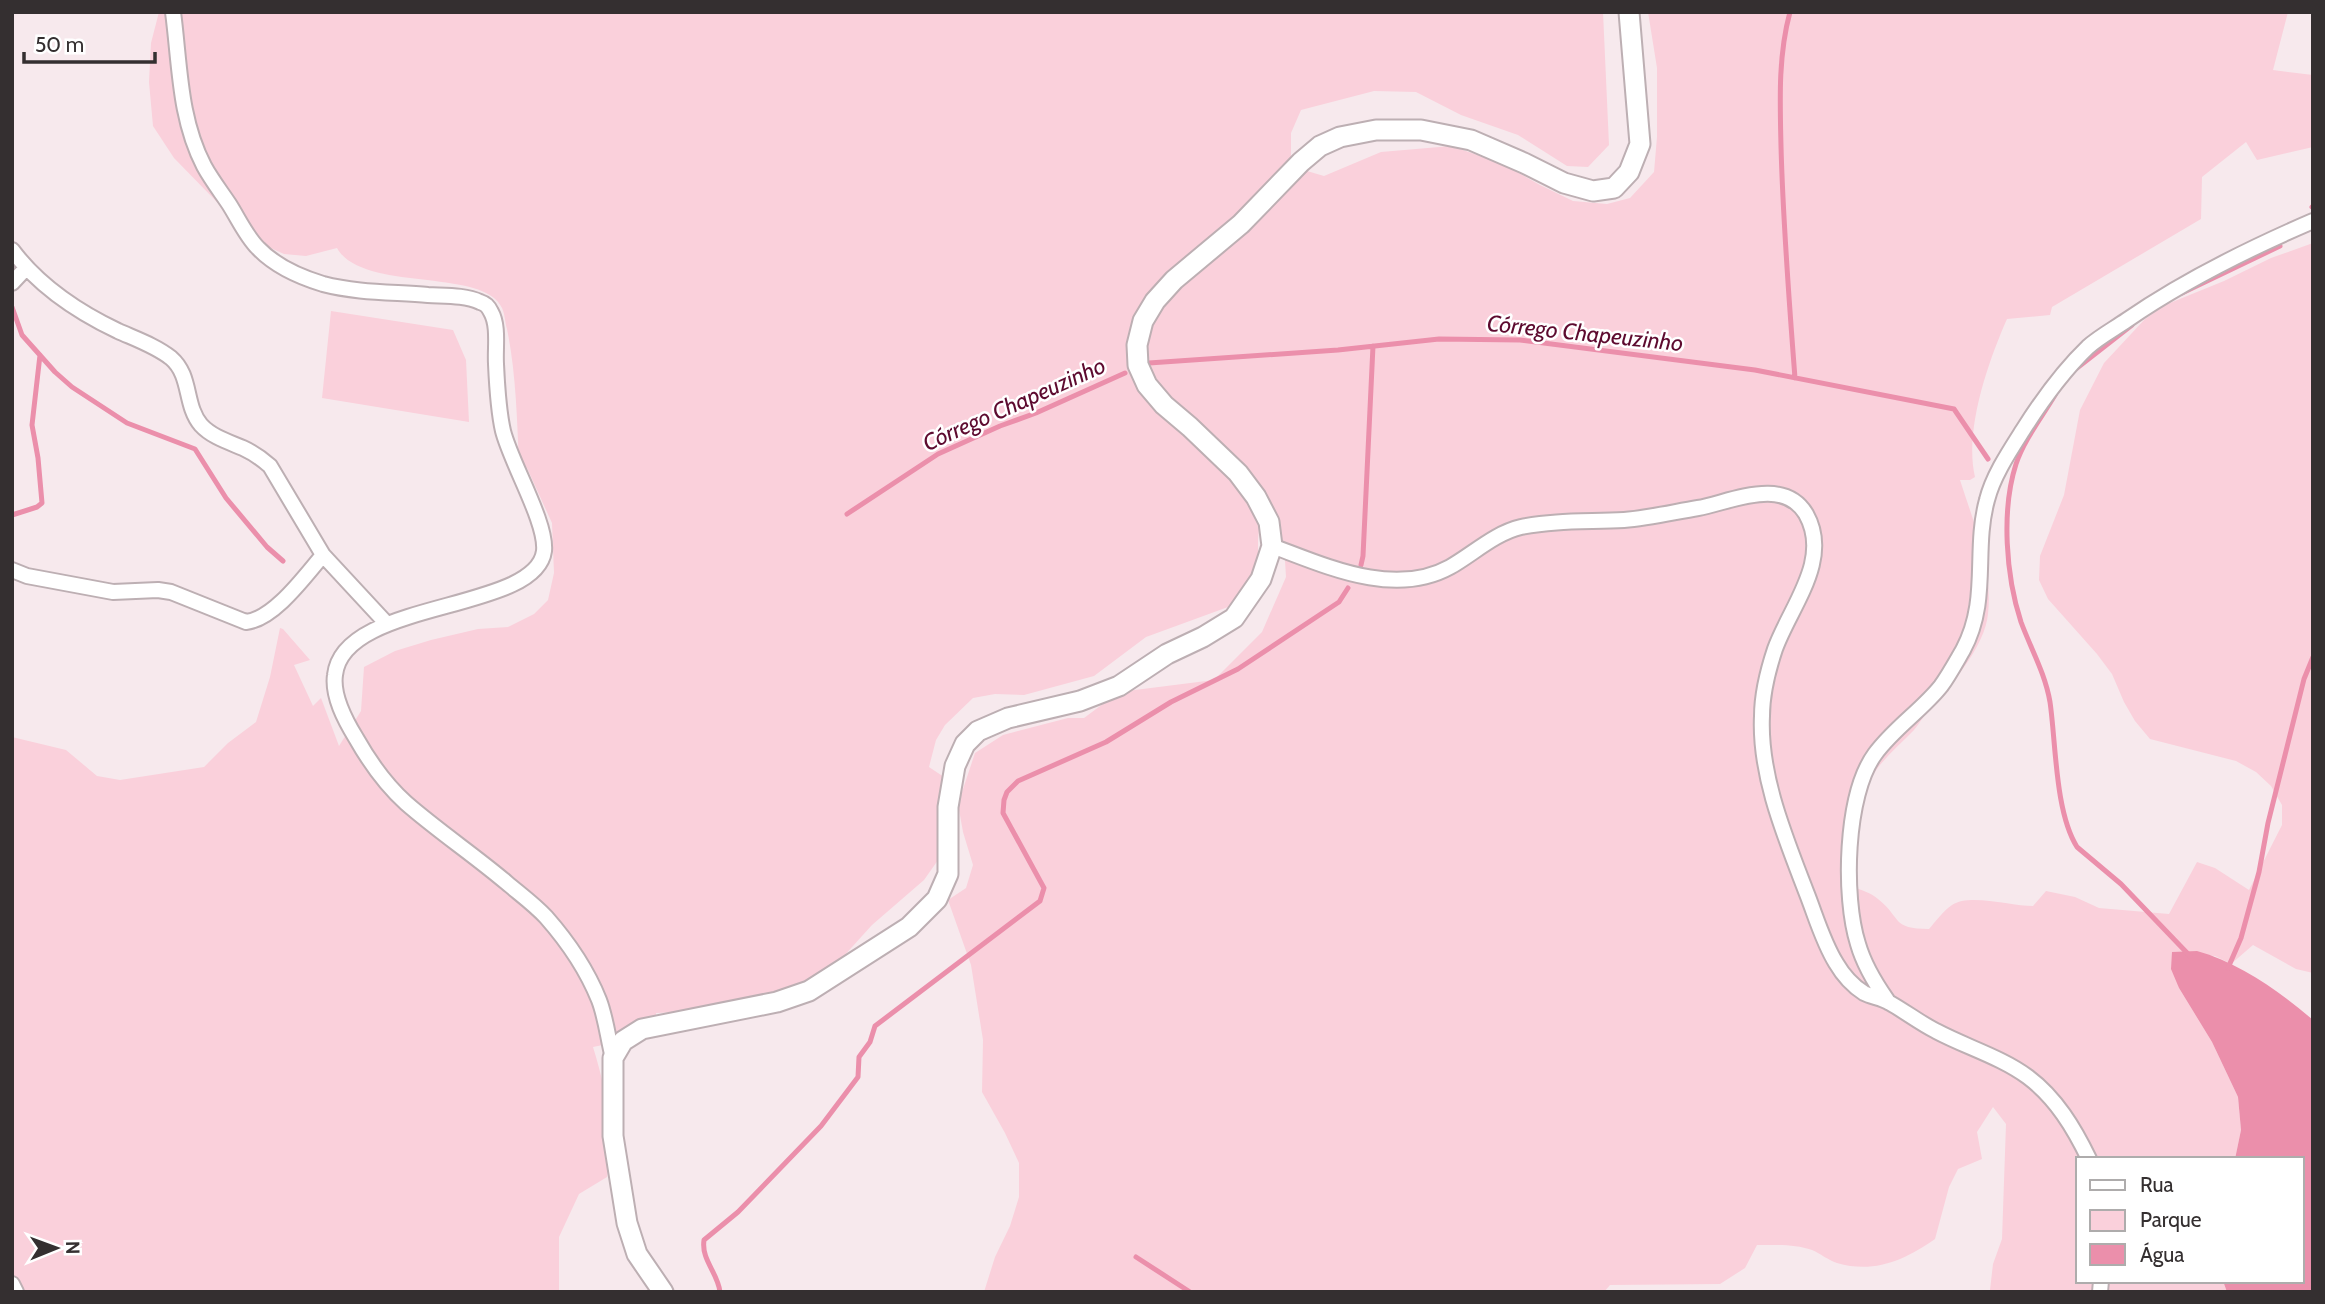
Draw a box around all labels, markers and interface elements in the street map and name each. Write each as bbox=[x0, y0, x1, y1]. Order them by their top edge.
scale bar bbox=[24, 21, 156, 65]
text: 50 m bbox=[35, 32, 84, 57]
water label: Córrego Chapeuzinho bbox=[1486, 309, 1684, 357]
water label: Córrego Chapeuzinho bbox=[918, 351, 1110, 457]
legend bbox=[2076, 1157, 2304, 1283]
text: Rua bbox=[2140, 1172, 2174, 1197]
text: Parque bbox=[2140, 1207, 2202, 1232]
north arrow bbox=[21, 1213, 91, 1283]
text: N bbox=[61, 1241, 84, 1255]
text: Água bbox=[2140, 1242, 2184, 1267]

